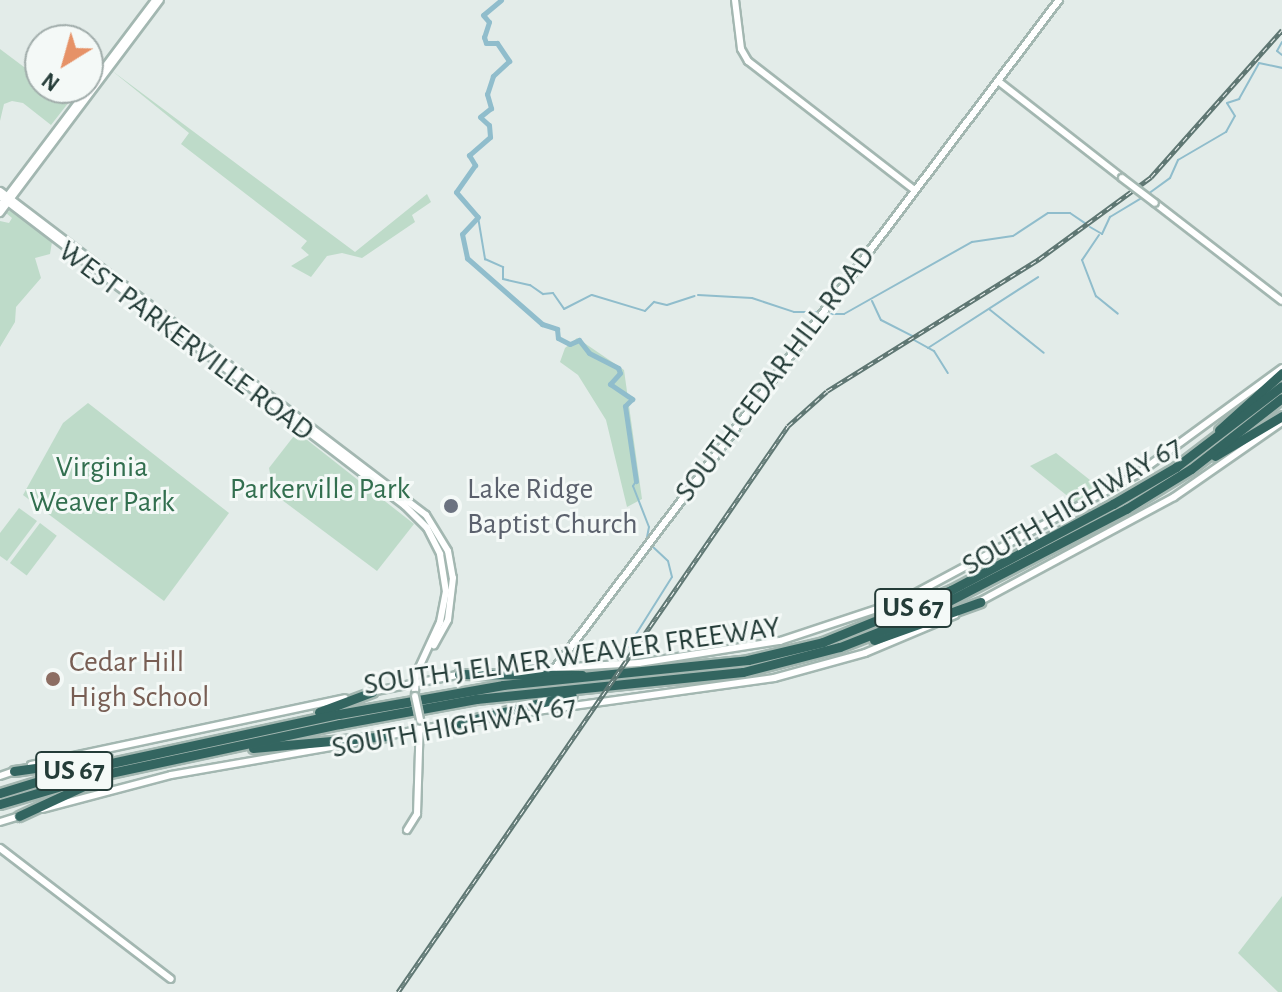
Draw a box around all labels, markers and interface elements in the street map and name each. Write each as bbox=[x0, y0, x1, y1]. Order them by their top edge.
north arrow bbox=[24, 24, 104, 104]
text: N bbox=[38, 68, 63, 95]
street label: WEST PARKERVILLE ROAD bbox=[51, 233, 321, 449]
street label: SOUTH CEDAR HILL ROAD bbox=[667, 239, 883, 509]
street label: SOUTH HIGHWAY 67 bbox=[956, 428, 1188, 584]
park label: Virginia Weaver Park bbox=[29, 449, 175, 520]
park label: Parkerville Park bbox=[230, 471, 410, 507]
place label: Lake Ridge Baptist Church bbox=[467, 471, 638, 542]
marker: Lake Ridge Baptist Church bbox=[442, 497, 460, 515]
road number: US 67 bbox=[873, 584, 953, 632]
street label: SOUTH J ELMER WEAVER FREEWAY bbox=[361, 609, 783, 703]
place label: Cedar Hill High School bbox=[69, 644, 210, 714]
marker: Cedar Hill High School bbox=[44, 670, 62, 688]
street label: SOUTH HIGHWAY 67 bbox=[329, 688, 579, 766]
road number: US 67 bbox=[34, 747, 114, 795]

